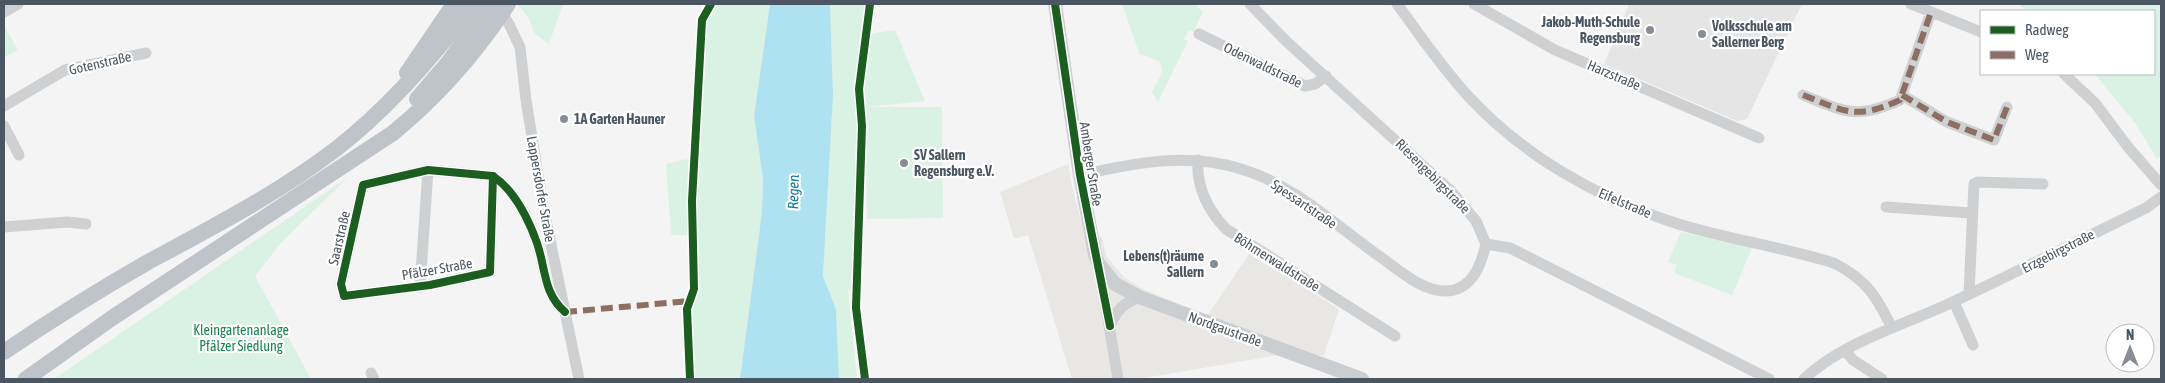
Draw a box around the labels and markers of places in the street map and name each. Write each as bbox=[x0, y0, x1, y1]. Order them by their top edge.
place label: Jakob-Muth-Schule Regensburg bbox=[1540, 14, 1641, 46]
place label: Volksschule am Sallerner Berg bbox=[1711, 18, 1792, 50]
marker: Jakob-Muth-Schule Regensburg bbox=[1644, 24, 1656, 36]
marker: Volksschule am Sallerner Berg bbox=[1696, 28, 1708, 40]
place label: 1A Garten Hauner bbox=[574, 111, 666, 127]
marker: 1A Garten Hauner bbox=[558, 113, 570, 125]
place label: SV Sallern Regensburg e.V. bbox=[914, 147, 994, 179]
marker: SV Sallern Regensburg e.V. bbox=[898, 157, 910, 169]
place label: Lebens(t)räume Sallern bbox=[1123, 248, 1204, 280]
marker: Lebens(t)räume Sallern bbox=[1208, 258, 1220, 270]

